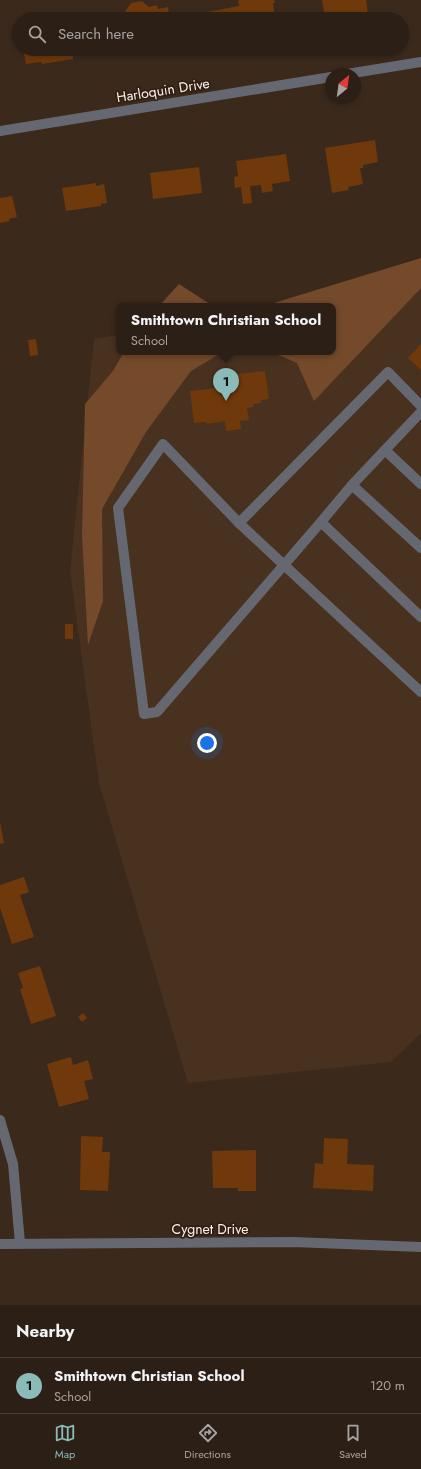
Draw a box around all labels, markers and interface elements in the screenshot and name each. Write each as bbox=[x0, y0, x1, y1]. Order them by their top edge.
search box bbox=[12, 12, 409, 56]
icon: search bbox=[26, 23, 48, 45]
text: Search here bbox=[58, 23, 134, 45]
north arrow bbox=[325, 68, 361, 104]
street label: Harloquin Drive bbox=[115, 73, 211, 107]
popup bbox=[116, 303, 336, 355]
text: Smithtown Christian School bbox=[131, 309, 321, 331]
text: School bbox=[131, 331, 168, 350]
pin: 1 bbox=[213, 368, 239, 401]
your location bbox=[197, 733, 217, 753]
street label: Cygnet Drive bbox=[172, 1219, 248, 1239]
text: Nearby bbox=[16, 1319, 74, 1343]
text: Smithtown Christian School bbox=[54, 1365, 244, 1387]
text: 1 bbox=[26, 1376, 32, 1395]
text: 120 m bbox=[370, 1376, 405, 1395]
text: School bbox=[54, 1387, 91, 1406]
tab: Map bbox=[54, 1422, 76, 1462]
tab: Directions bbox=[184, 1422, 231, 1462]
tab: Saved bbox=[339, 1422, 367, 1462]

